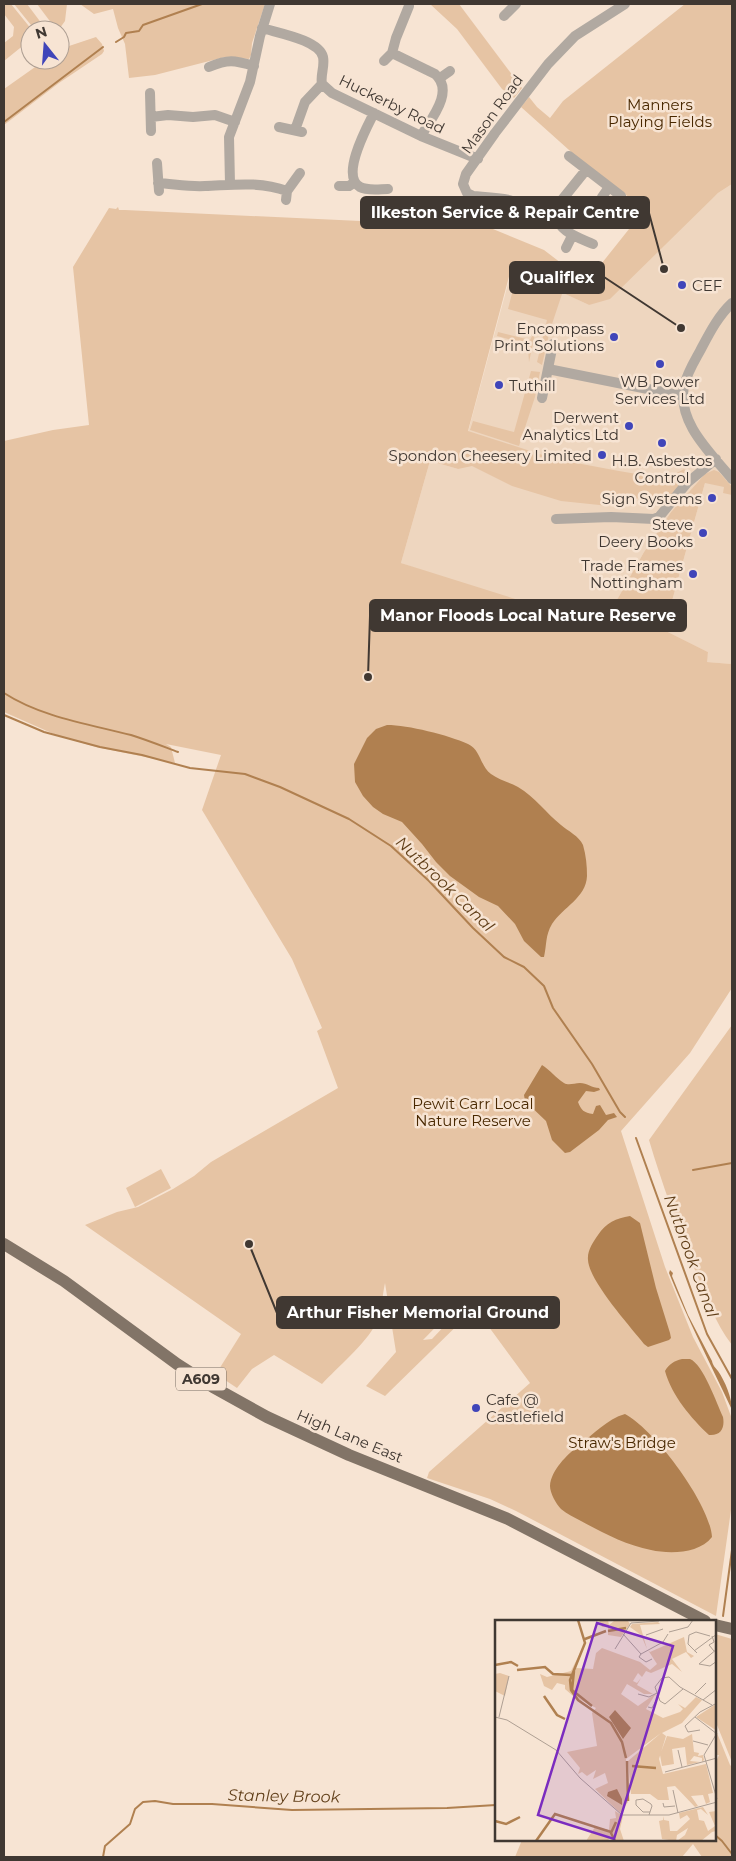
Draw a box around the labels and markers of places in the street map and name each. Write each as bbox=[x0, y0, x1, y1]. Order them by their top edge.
callout: Ilkeston Service & Repair Centre bbox=[361, 197, 649, 228]
callout: Qualiflex bbox=[510, 262, 604, 293]
place label: CEF bbox=[692, 276, 722, 295]
marker: CEF bbox=[676, 279, 688, 291]
place label: Encompass Print Solutions bbox=[494, 319, 604, 355]
marker: Encompass Print Solutions bbox=[608, 331, 620, 343]
marker: WB Power Services Ltd bbox=[654, 358, 666, 370]
place label: WB Power Services Ltd bbox=[615, 372, 705, 408]
place label: Tuthill bbox=[509, 376, 556, 395]
marker: Tuthill bbox=[493, 379, 505, 391]
place label: Derwent Analytics Ltd bbox=[522, 408, 619, 444]
marker: Derwent Analytics Ltd bbox=[623, 420, 635, 432]
marker: H.B. Asbestos Control bbox=[656, 437, 668, 449]
place label: Spondon Cheesery Limited bbox=[388, 446, 592, 465]
marker: Spondon Cheesery Limited bbox=[596, 449, 608, 461]
place label: H.B. Asbestos Control bbox=[612, 451, 712, 487]
place label: Sign Systems bbox=[602, 489, 702, 508]
marker: Sign Systems bbox=[706, 492, 718, 504]
place label: Steve Deery Books bbox=[598, 515, 693, 551]
marker: Steve Deery Books bbox=[697, 527, 709, 539]
place label: Trade Frames Nottingham bbox=[581, 556, 683, 592]
marker: Trade Frames Nottingham bbox=[687, 568, 699, 580]
callout: Manor Floods Local Nature Reserve bbox=[370, 600, 686, 631]
callout: Arthur Fisher Memorial Ground bbox=[277, 1297, 559, 1328]
place label: Cafe @ Castlefield bbox=[486, 1390, 564, 1426]
marker: Cafe @ Castlefield bbox=[470, 1402, 482, 1414]

